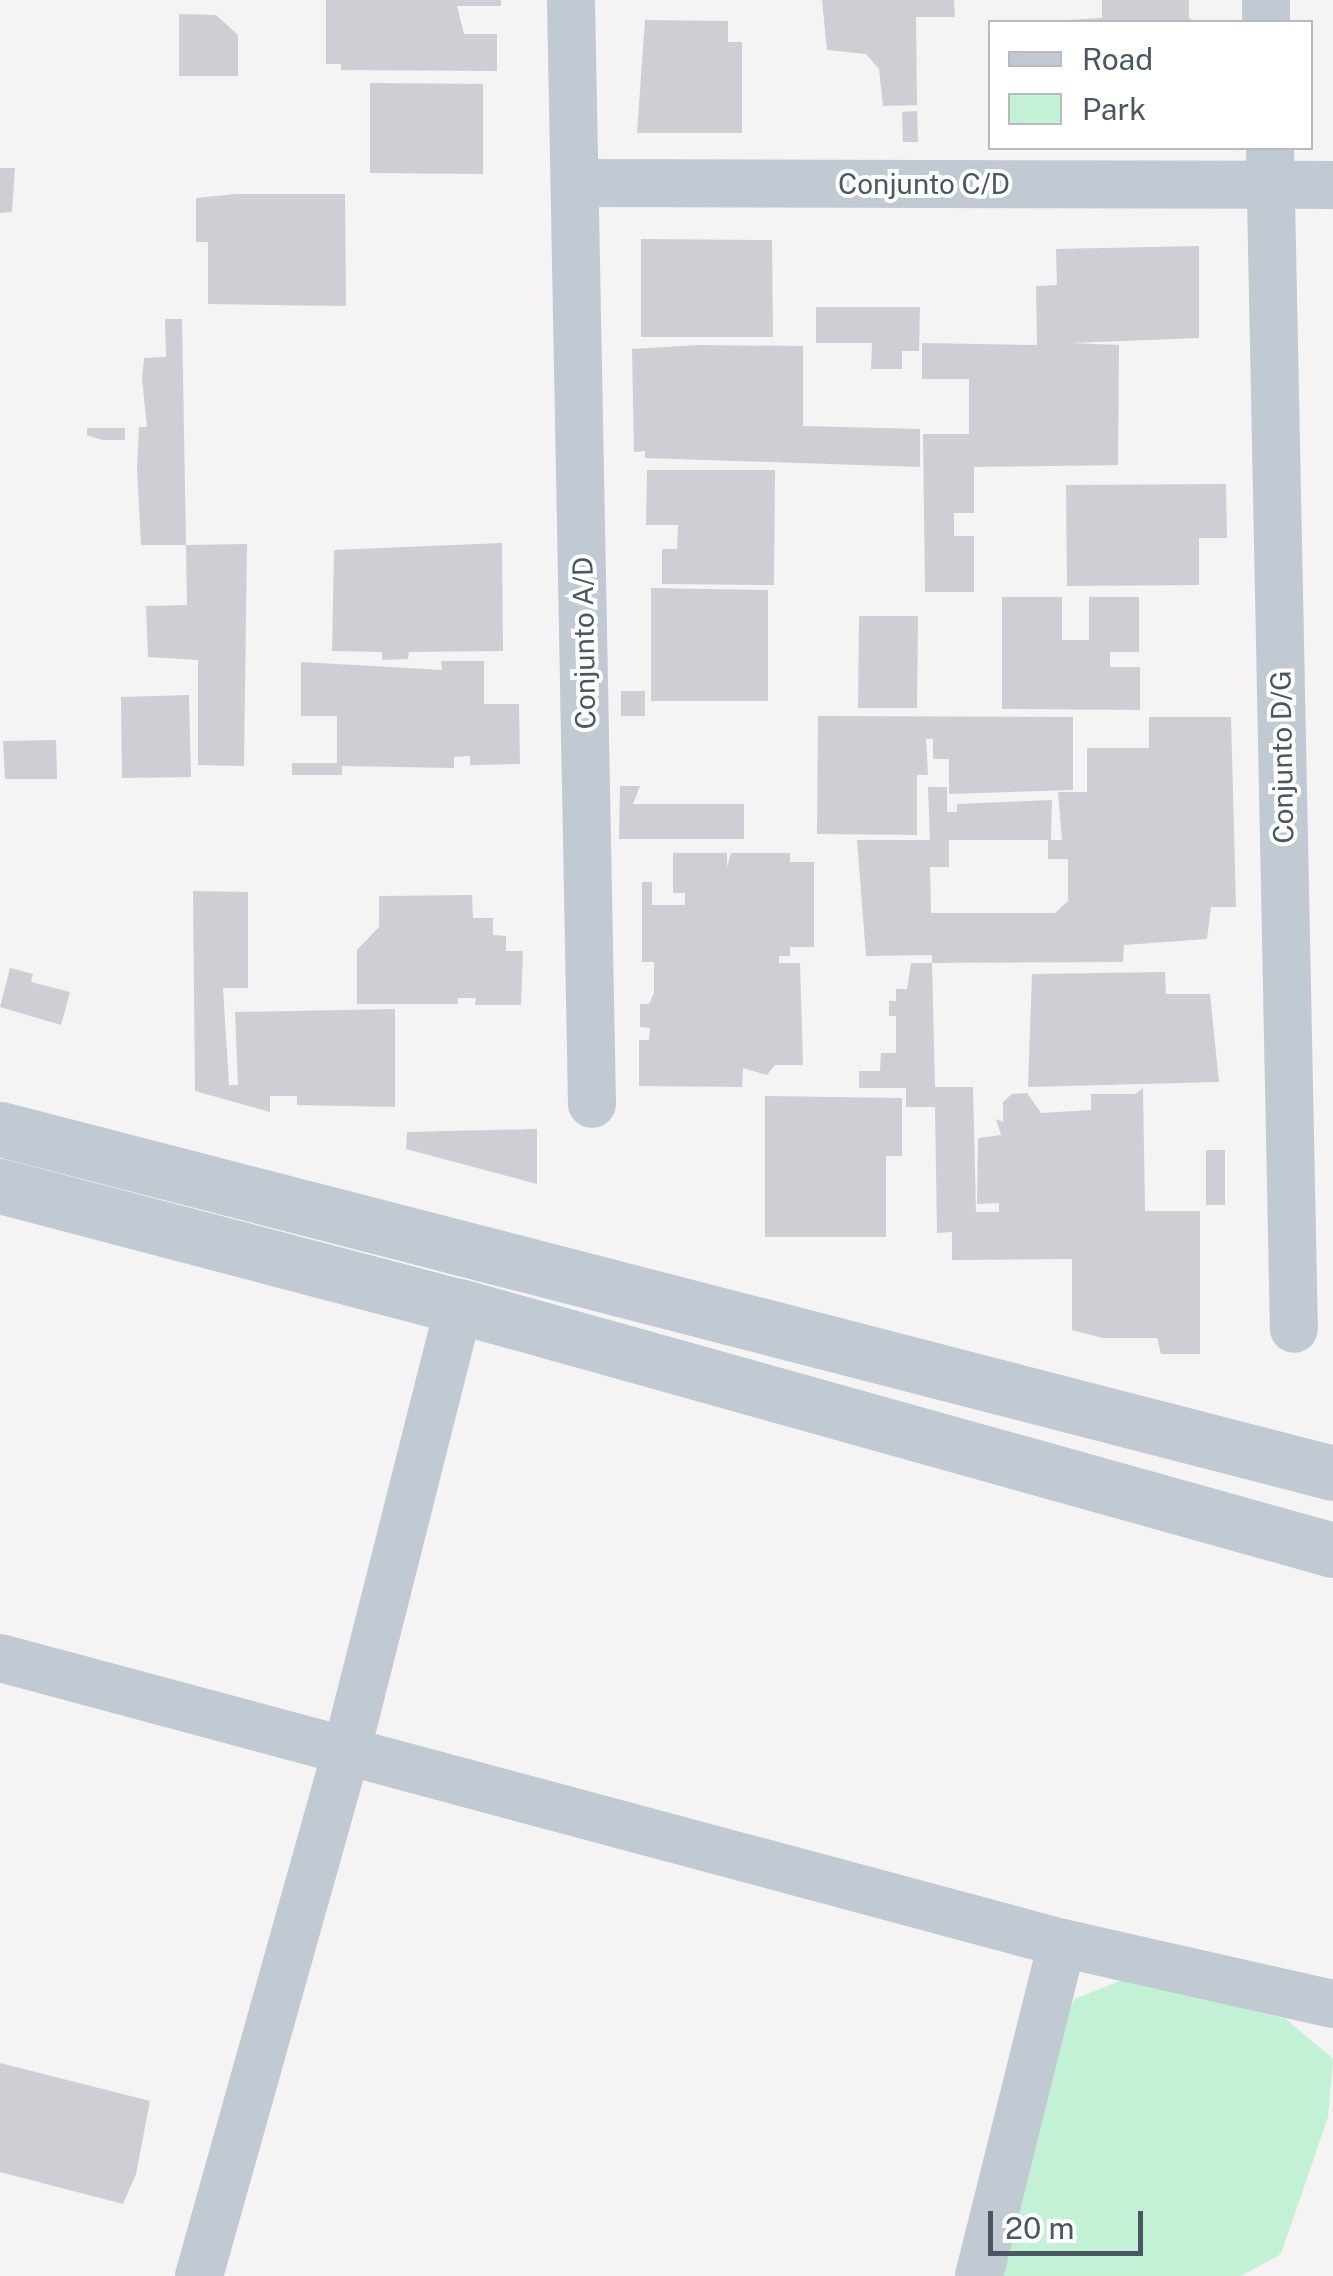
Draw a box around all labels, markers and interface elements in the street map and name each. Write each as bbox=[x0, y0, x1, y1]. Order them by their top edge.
legend bbox=[988, 20, 1313, 150]
text: Road bbox=[1082, 41, 1153, 77]
text: Park bbox=[1082, 91, 1146, 127]
street label: Conjunto C/D bbox=[838, 167, 1010, 201]
street label: Conjunto A/D bbox=[566, 556, 602, 730]
street label: Conjunto D/G bbox=[1264, 670, 1300, 844]
scale bar bbox=[993, 2191, 1148, 2253]
text: 20 m bbox=[1005, 2210, 1074, 2246]

